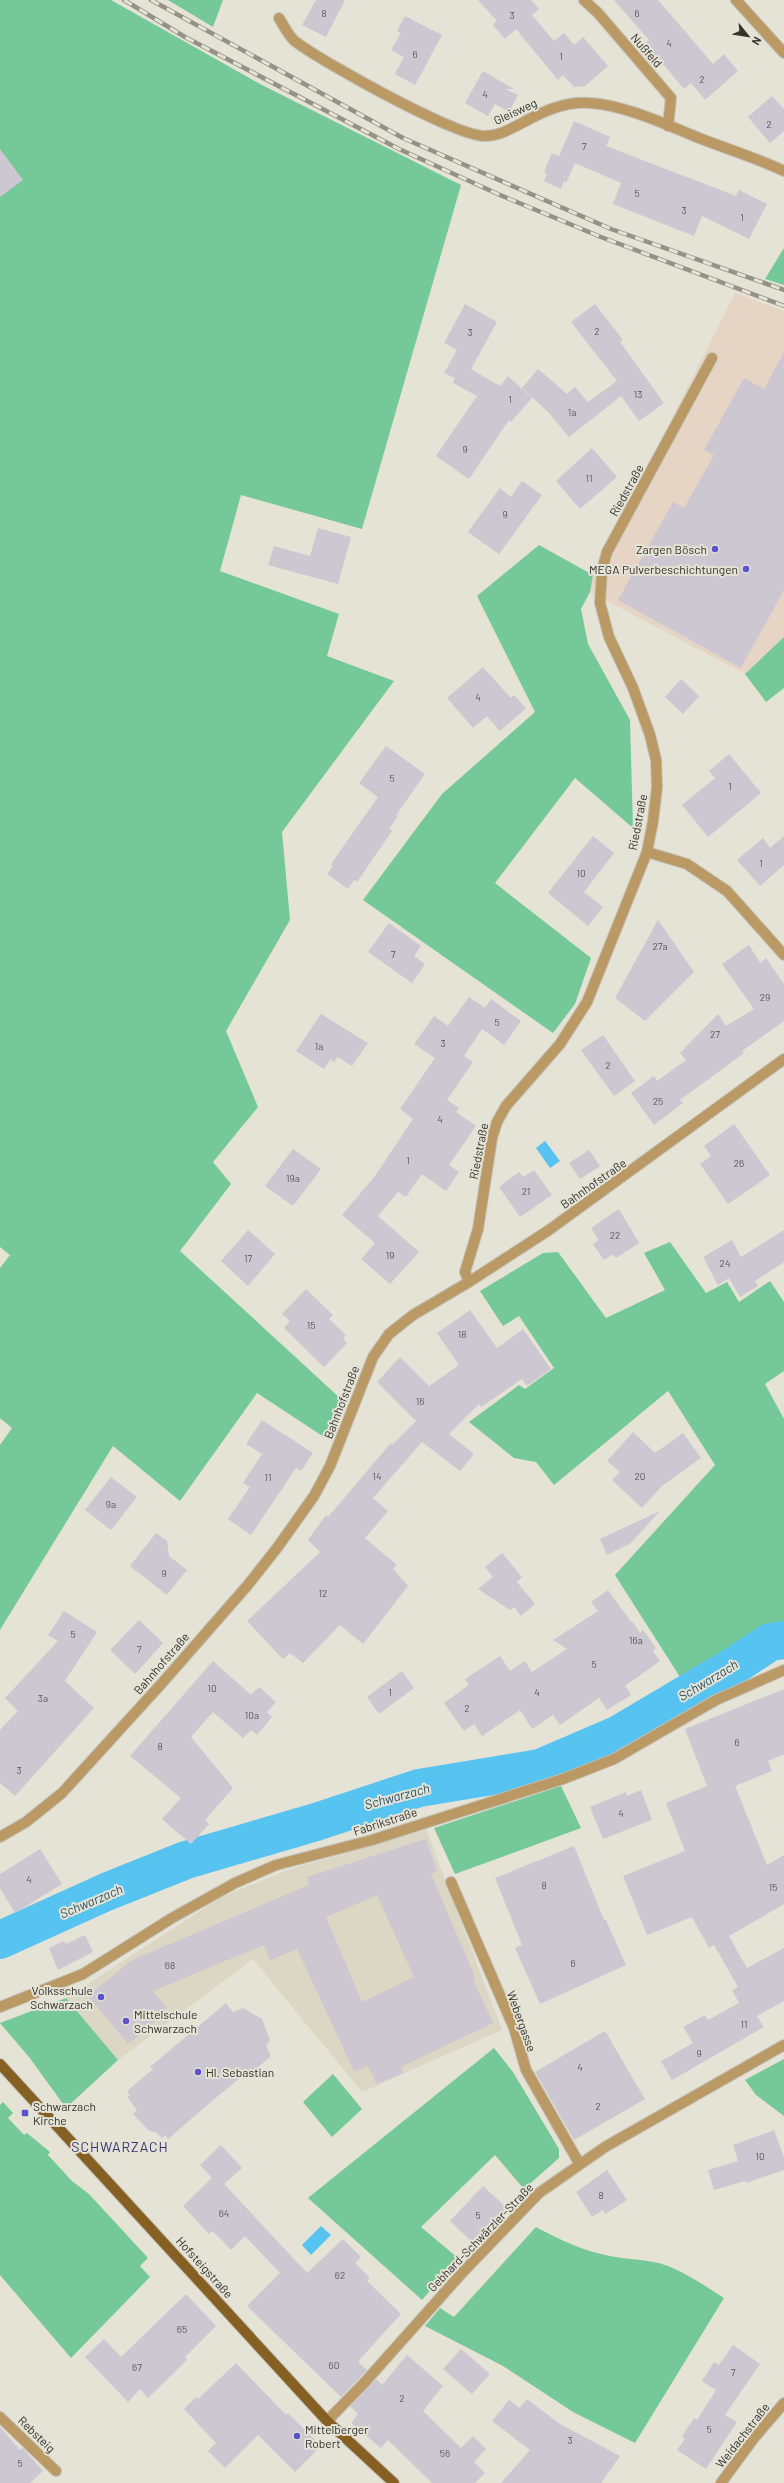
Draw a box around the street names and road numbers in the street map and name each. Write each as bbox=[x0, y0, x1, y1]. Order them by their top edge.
street label: Nußfeld bbox=[628, 30, 666, 70]
street label: Gleisweg bbox=[491, 95, 539, 127]
street label: Riedstraße bbox=[606, 462, 646, 518]
street label: Riedstraße bbox=[625, 793, 649, 851]
street label: Riedstraße bbox=[466, 1122, 490, 1180]
street label: Bahnhofstraße bbox=[557, 1155, 629, 1211]
street label: Bahnhofstraße bbox=[321, 1363, 361, 1441]
street label: Bahnhofstraße bbox=[130, 1629, 192, 1697]
street label: Fabrikstraße bbox=[351, 1804, 419, 1838]
street label: Webergasse bbox=[505, 1989, 539, 2053]
street label: Gebhard-Schwärzler-Straße bbox=[424, 2180, 536, 2294]
street label: Hofsteigstraße bbox=[174, 2233, 236, 2301]
street label: Weidachstraße bbox=[712, 2400, 772, 2470]
street label: Rebsteig bbox=[16, 2413, 58, 2455]

